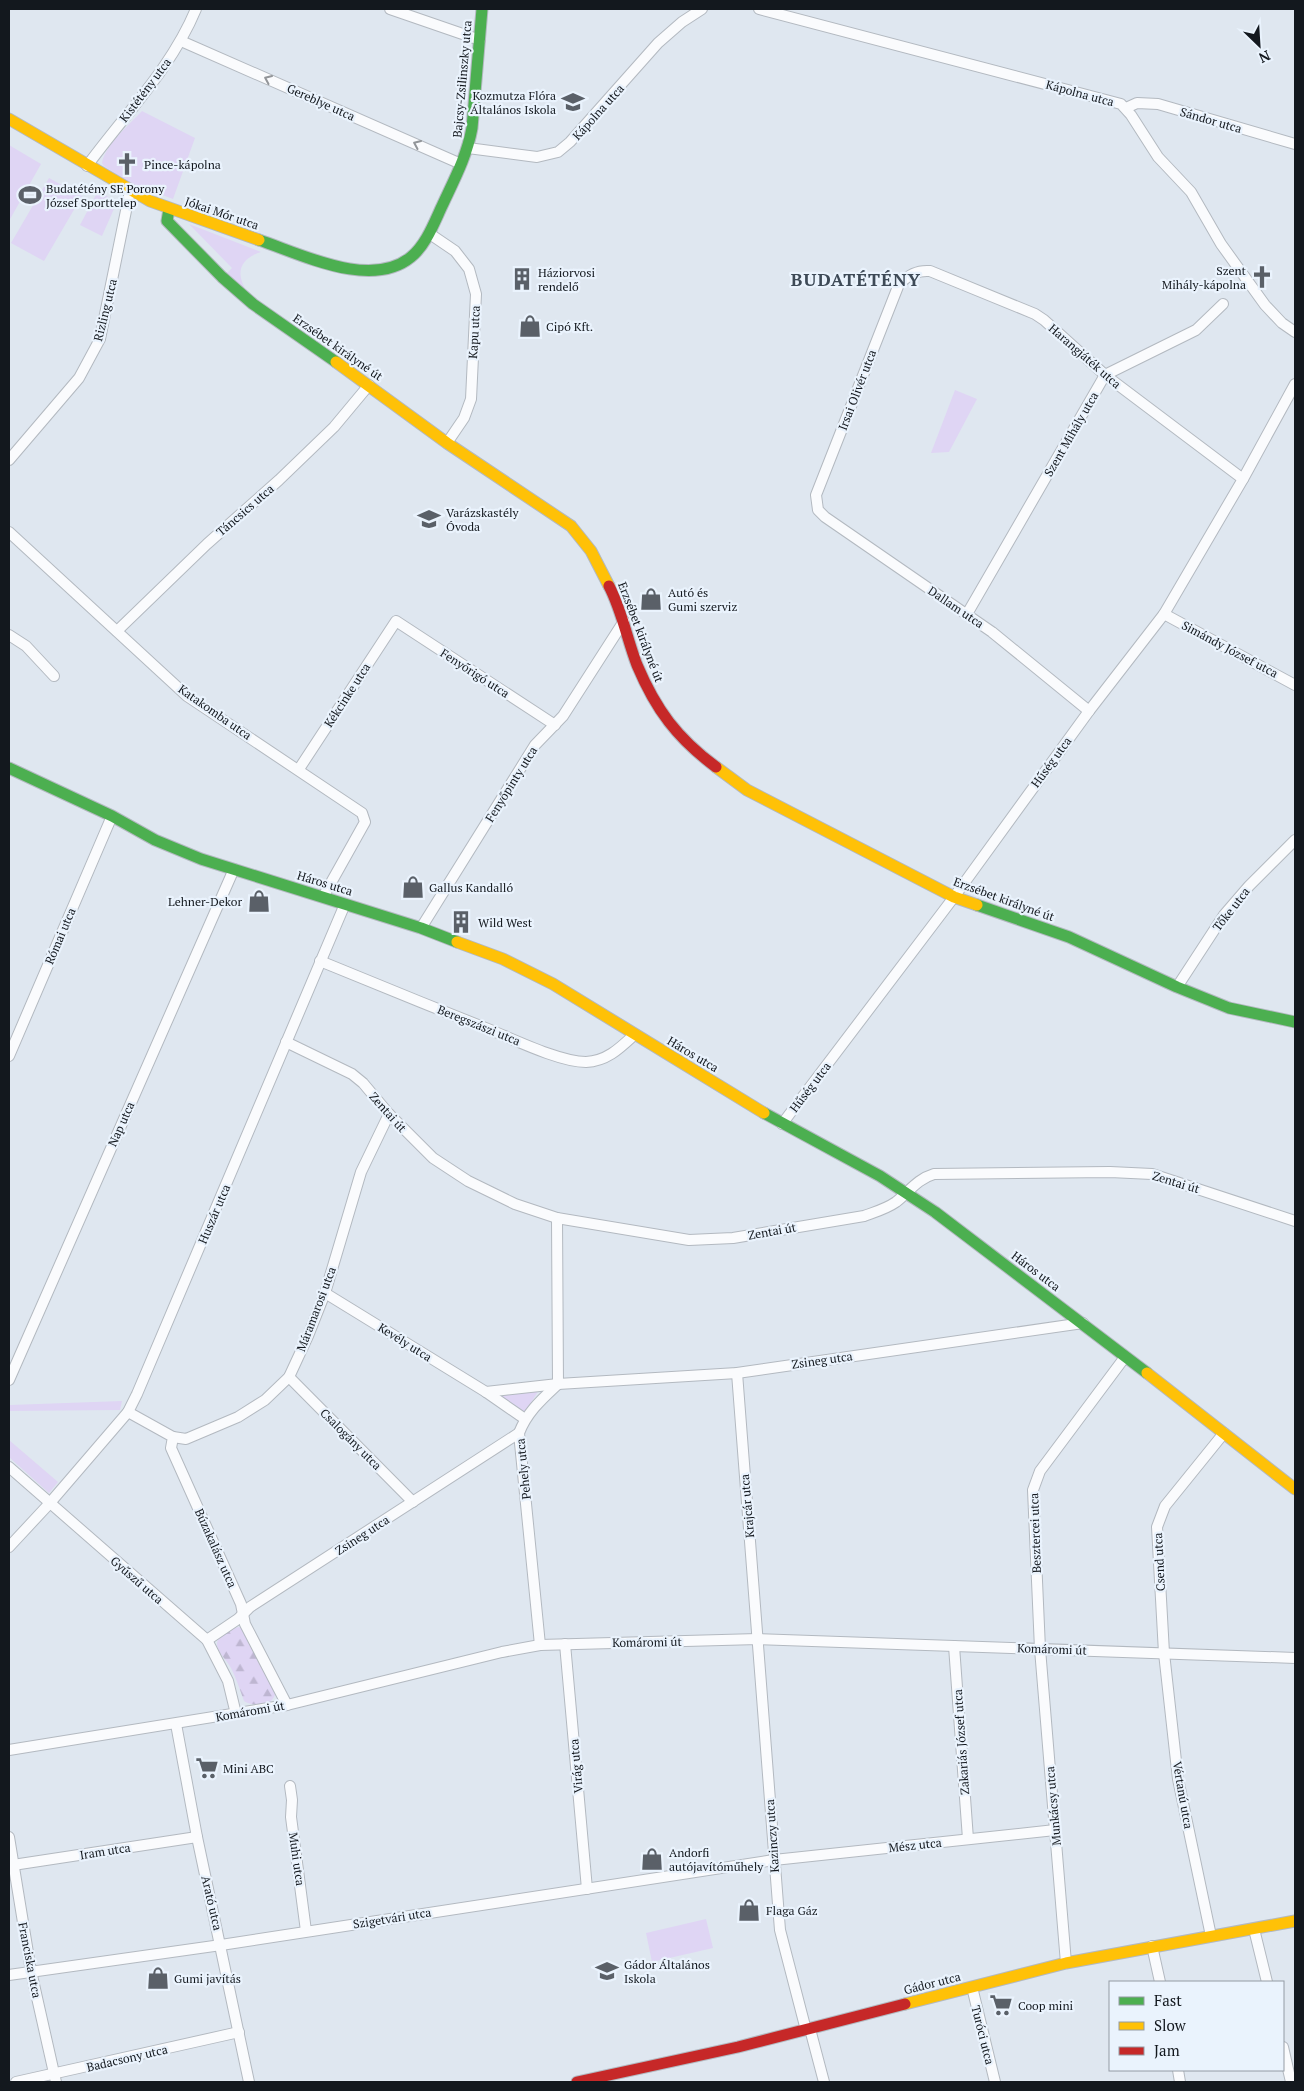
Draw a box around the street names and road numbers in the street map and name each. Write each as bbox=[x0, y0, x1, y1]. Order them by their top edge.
street label: Bajcsy-Zsilinszky utca bbox=[449, 20, 475, 138]
street label: Kistétény utca bbox=[116, 55, 174, 125]
street label: Kápolna utca bbox=[1044, 77, 1116, 109]
street label: Gereblye utca bbox=[285, 80, 357, 124]
street label: Kápolna utca bbox=[569, 81, 627, 143]
street label: Sándor utca bbox=[1178, 104, 1244, 136]
street label: Jókai Mór utca bbox=[183, 193, 261, 233]
street label: Rizling utca bbox=[90, 277, 120, 343]
street label: Kapu utca bbox=[465, 305, 483, 359]
street label: Erzsébet királyné út bbox=[290, 310, 386, 384]
street label: Harangjáték utca bbox=[1046, 320, 1124, 392]
street label: Irsai Olivér utca bbox=[835, 348, 879, 432]
street label: Szent Mihály utca bbox=[1041, 389, 1101, 479]
street label: Táncsics utca bbox=[213, 481, 277, 539]
street label: Erzsébet királyné út bbox=[615, 580, 667, 685]
street label: Dallam utca bbox=[925, 583, 987, 631]
street label: Simándy József utca bbox=[1179, 617, 1281, 681]
street label: Fenyőrigó utca bbox=[438, 645, 512, 701]
street label: Kékcinke utca bbox=[321, 660, 373, 730]
street label: Katakomba utca bbox=[176, 681, 254, 743]
street label: Hűség utca bbox=[1028, 734, 1074, 790]
street label: Fenyőpinty utca bbox=[482, 744, 540, 824]
street label: Háros utca bbox=[295, 867, 355, 899]
street label: Erzsébet királyné út bbox=[952, 874, 1057, 924]
street label: Tőke utca bbox=[1209, 884, 1253, 934]
street label: Római utca bbox=[41, 905, 79, 967]
street label: Beregszászi utca bbox=[435, 1002, 523, 1048]
street label: Háros utca bbox=[665, 1033, 721, 1075]
street label: Hűség utca bbox=[786, 1059, 834, 1115]
street label: Zentai út bbox=[366, 1089, 410, 1135]
street label: Nap utca bbox=[104, 1099, 138, 1149]
street label: Zentai út bbox=[1151, 1168, 1202, 1196]
street label: Huszár utca bbox=[195, 1182, 233, 1246]
street label: Zentai út bbox=[747, 1219, 798, 1243]
street label: Háros utca bbox=[1009, 1248, 1063, 1294]
street label: Máramarosi utca bbox=[293, 1265, 339, 1353]
street label: Kevély utca bbox=[375, 1320, 435, 1364]
street label: Zsineg utca bbox=[790, 1348, 854, 1372]
street label: Csalogány utca bbox=[317, 1405, 385, 1473]
street label: Pehely utca bbox=[512, 1438, 534, 1500]
street label: Krajcár utca bbox=[737, 1473, 757, 1539]
street label: Besztercei utca bbox=[1026, 1493, 1044, 1573]
street label: Búzakalász utca bbox=[192, 1506, 240, 1590]
street label: Zsineg utca bbox=[332, 1512, 392, 1558]
street label: Csend utca bbox=[1150, 1532, 1168, 1592]
street label: Gyűszű utca bbox=[108, 1553, 166, 1607]
street label: Komáromi út bbox=[612, 1634, 683, 1650]
street label: Komáromi út bbox=[1017, 1640, 1088, 1658]
street label: Zakariás József utca bbox=[950, 1689, 972, 1795]
street label: Komáromi út bbox=[214, 1697, 286, 1724]
street label: Virág utca bbox=[566, 1738, 586, 1794]
street label: Vértanú utca bbox=[1170, 1760, 1196, 1830]
street label: Munkácsy utca bbox=[1042, 1766, 1064, 1846]
street label: Kazinczy utca bbox=[762, 1799, 782, 1873]
street label: Muhi utca bbox=[286, 1831, 308, 1887]
street label: Mész utca bbox=[888, 1835, 942, 1855]
street label: Iram utca bbox=[79, 1840, 131, 1862]
street label: Arató utca bbox=[198, 1874, 226, 1932]
street label: Szigetvári utca bbox=[352, 1904, 432, 1932]
street label: Franciska utca bbox=[15, 1921, 45, 1999]
street label: Gádor utca bbox=[902, 1969, 962, 1997]
street label: Turóci utca bbox=[968, 2004, 998, 2066]
street label: Badacsony utca bbox=[85, 2041, 169, 2075]

